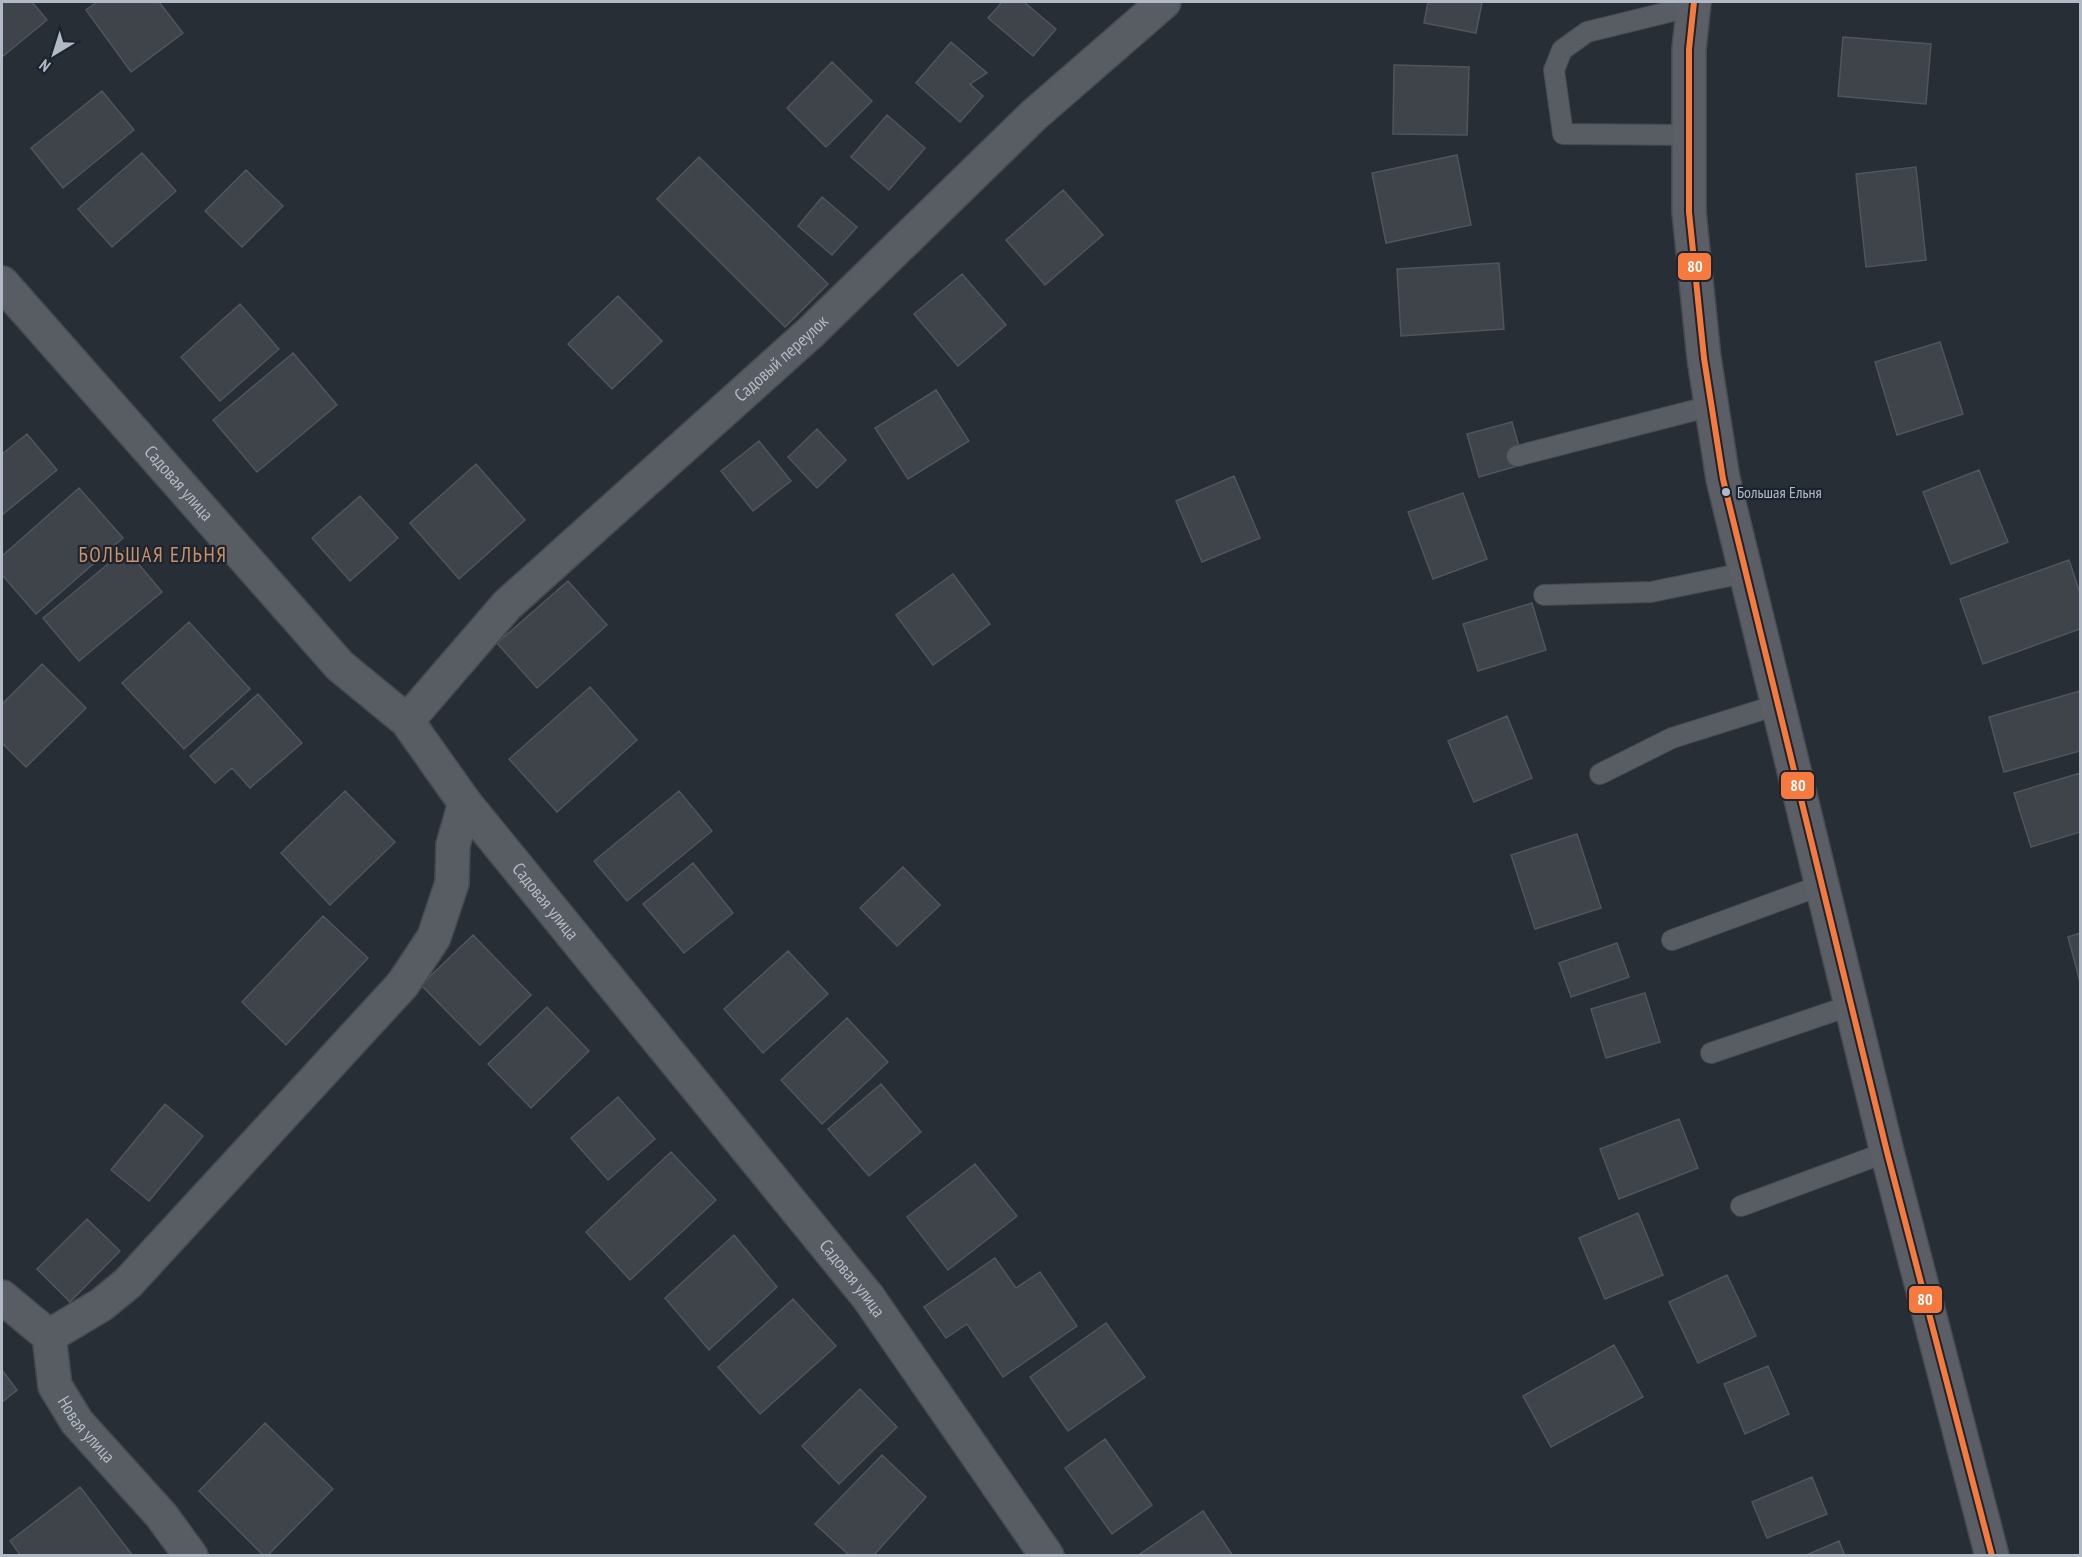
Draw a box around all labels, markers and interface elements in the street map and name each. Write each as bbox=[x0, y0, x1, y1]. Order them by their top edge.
north arrow bbox=[24, 24, 84, 84]
text: N bbox=[35, 55, 54, 76]
line badge: 80 bbox=[1677, 252, 1712, 281]
text: 80 bbox=[1687, 256, 1703, 276]
street label: Садовый переулок bbox=[729, 310, 833, 406]
street label: Садовая улица bbox=[140, 440, 219, 525]
place label: Большая Ельня bbox=[1737, 482, 1822, 502]
marker: Большая Ельня bbox=[1720, 486, 1732, 498]
district label: БОЛЬШАЯ ЕЛЬНЯ bbox=[78, 541, 228, 568]
line badge: 80 bbox=[1780, 771, 1815, 800]
text: 80 bbox=[1790, 775, 1806, 795]
street label: Садовая улица bbox=[507, 858, 584, 945]
street label: Садовая улица bbox=[815, 1234, 890, 1321]
line badge: 80 bbox=[1908, 1285, 1943, 1314]
text: 80 bbox=[1917, 1289, 1933, 1309]
street label: Новая улица bbox=[53, 1392, 120, 1467]

